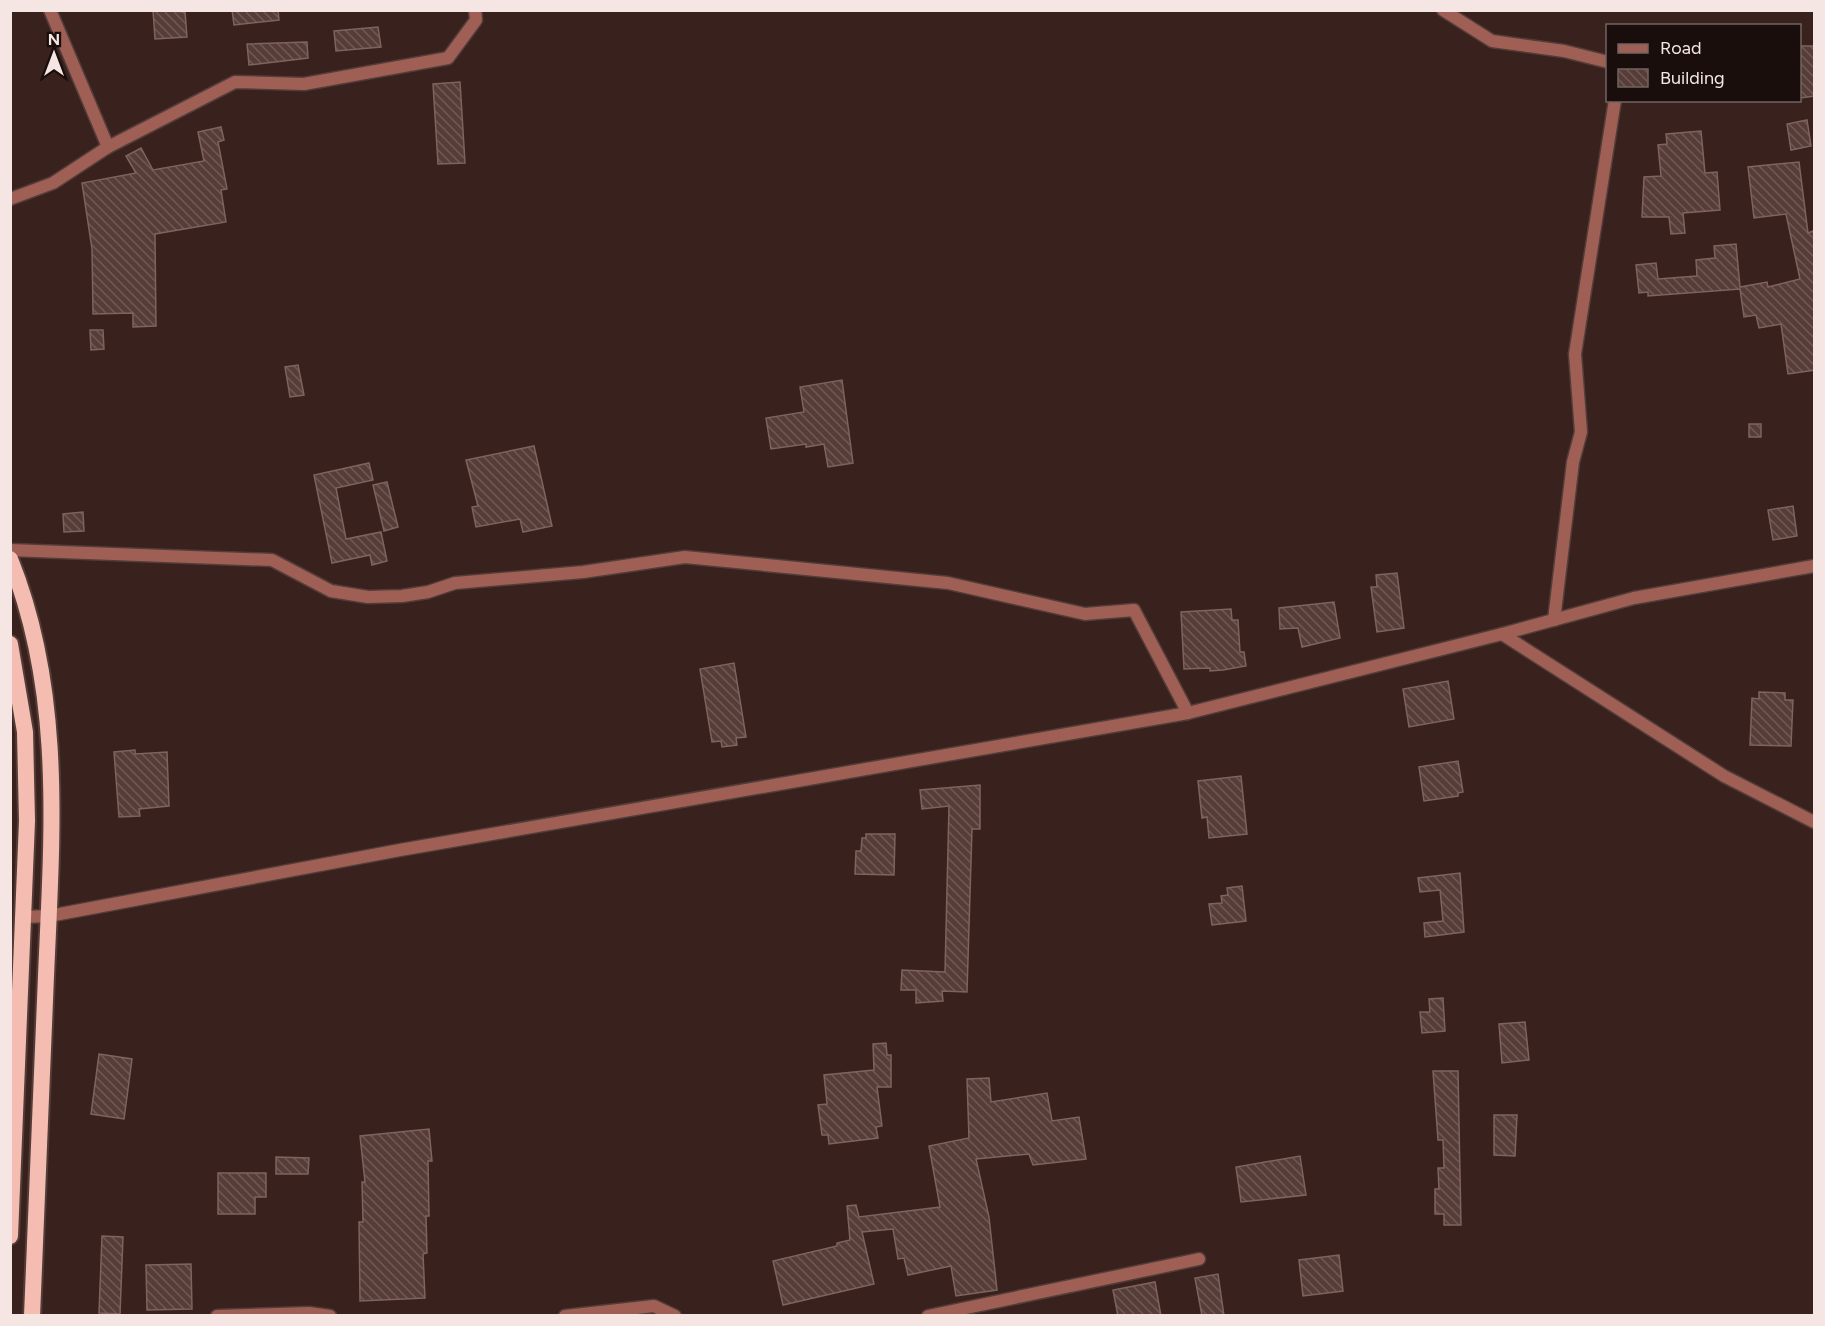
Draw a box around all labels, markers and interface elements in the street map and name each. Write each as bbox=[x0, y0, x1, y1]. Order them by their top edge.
north arrow bbox=[24, 24, 84, 84]
legend bbox=[1606, 24, 1801, 102]
text: N bbox=[48, 30, 60, 49]
text: Road bbox=[1660, 37, 1701, 59]
text: Building bbox=[1660, 67, 1725, 89]

